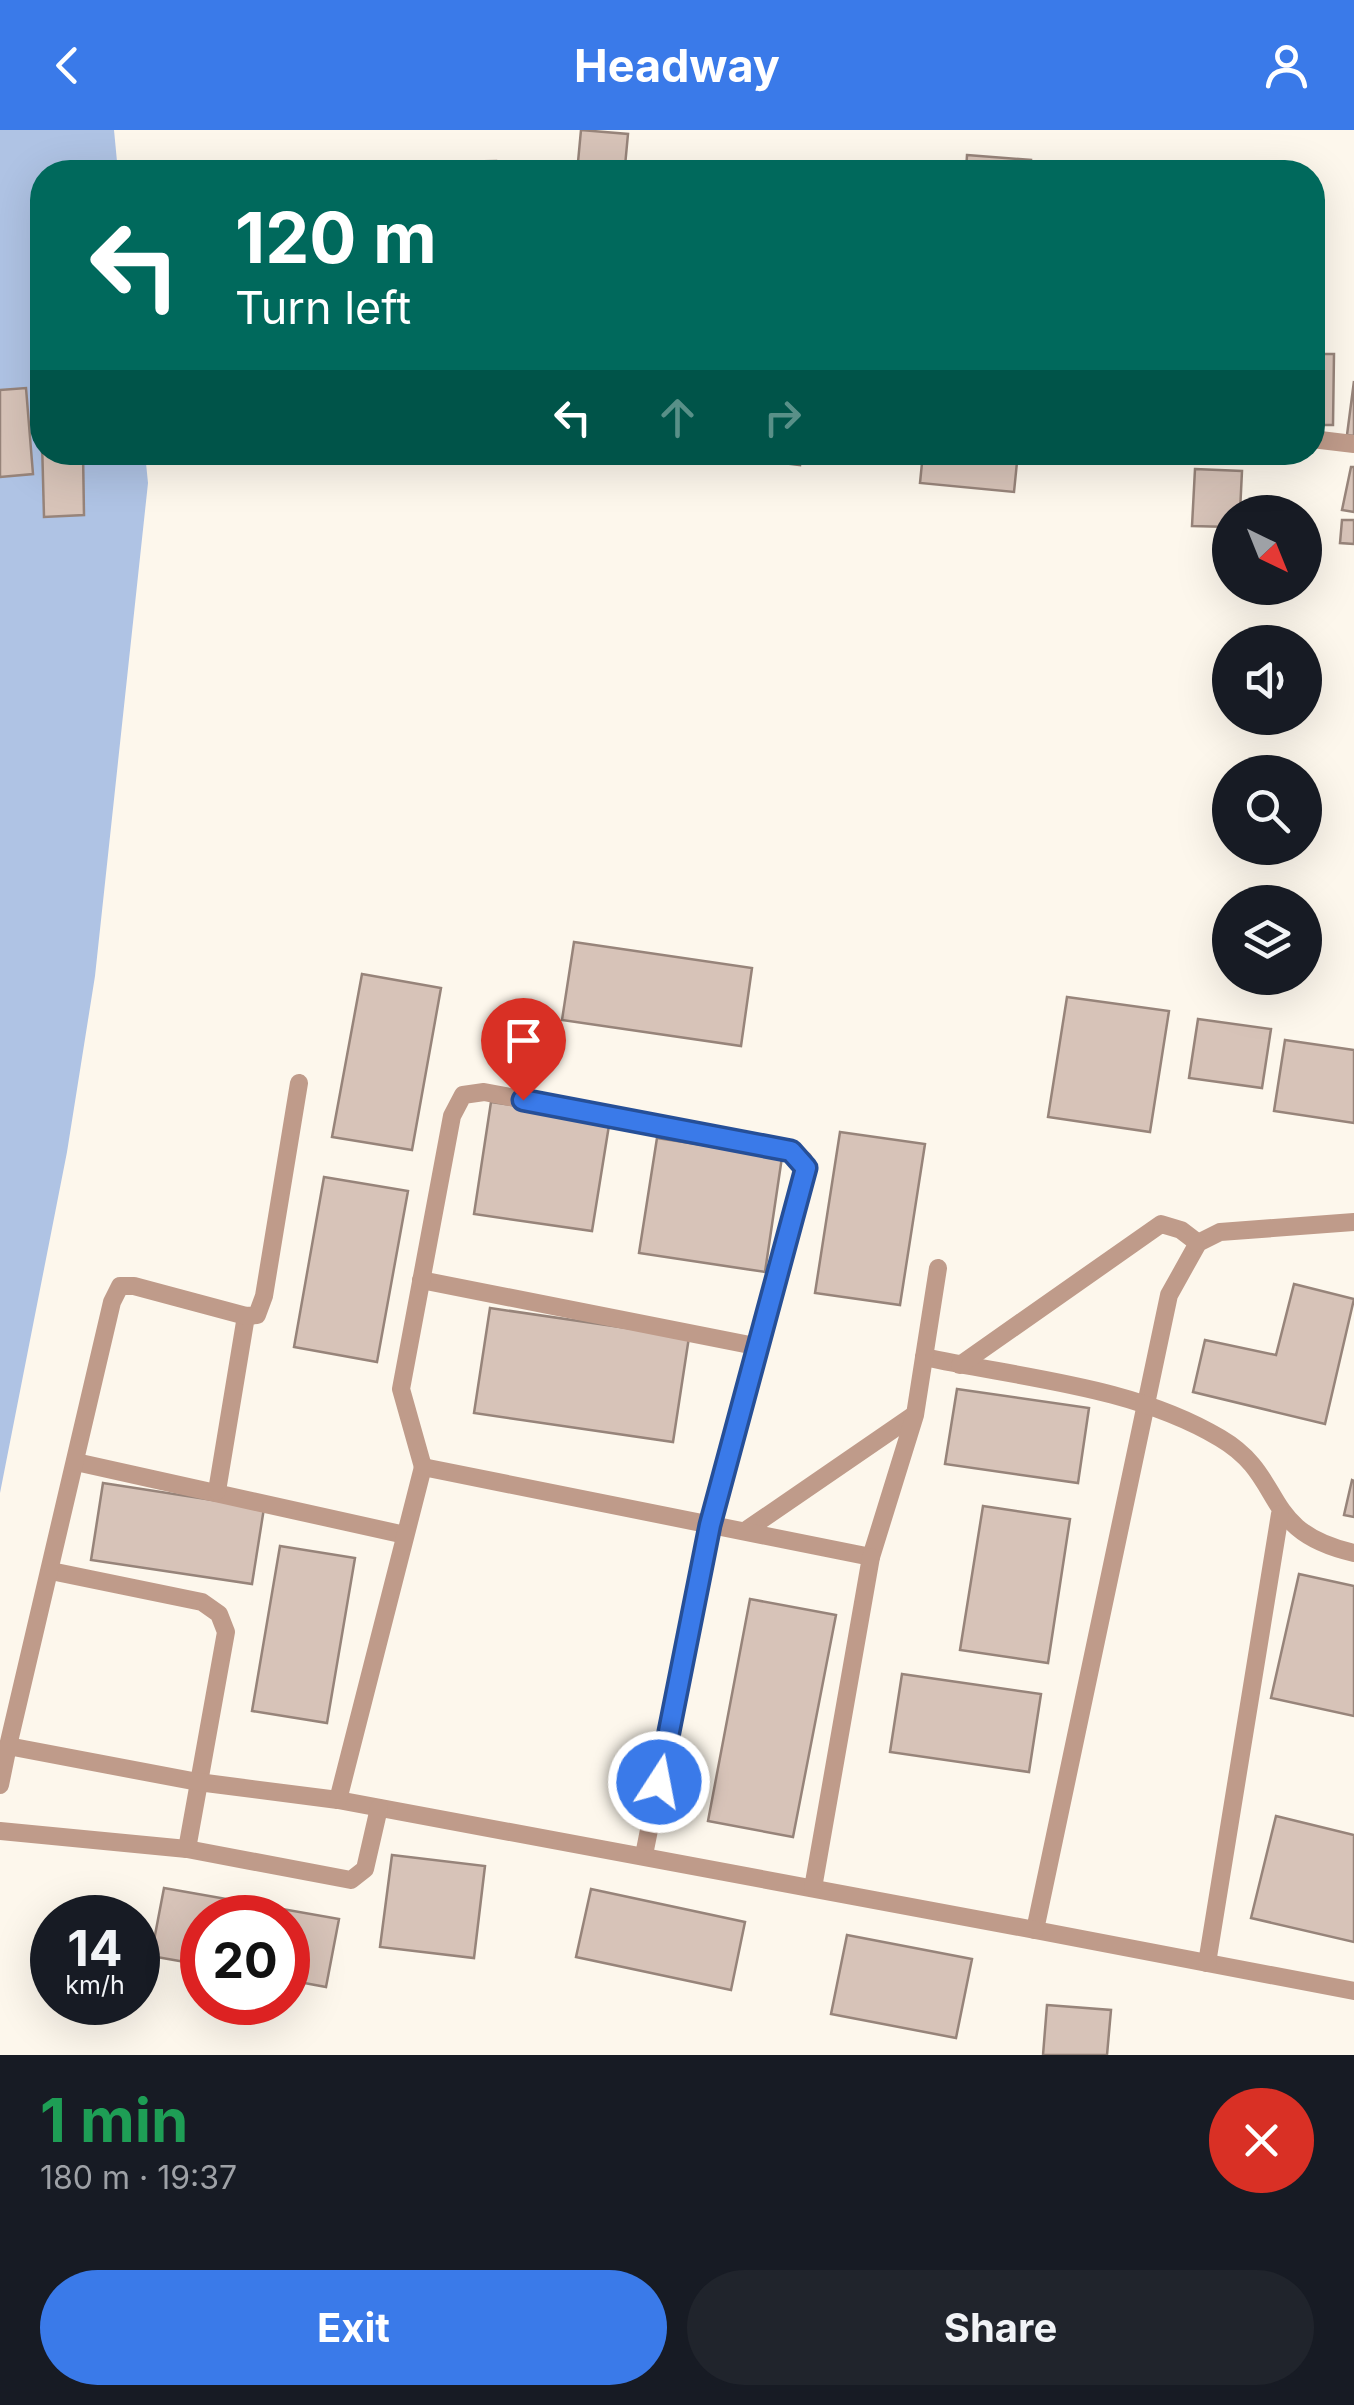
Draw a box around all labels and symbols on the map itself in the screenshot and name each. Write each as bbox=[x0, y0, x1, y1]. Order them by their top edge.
north arrow bbox=[1212, 495, 1322, 605]
pin bbox=[481, 998, 566, 1101]
position arrow bbox=[607, 1730, 711, 1834]
speed limit sign: 20 bbox=[180, 1895, 310, 2025]

